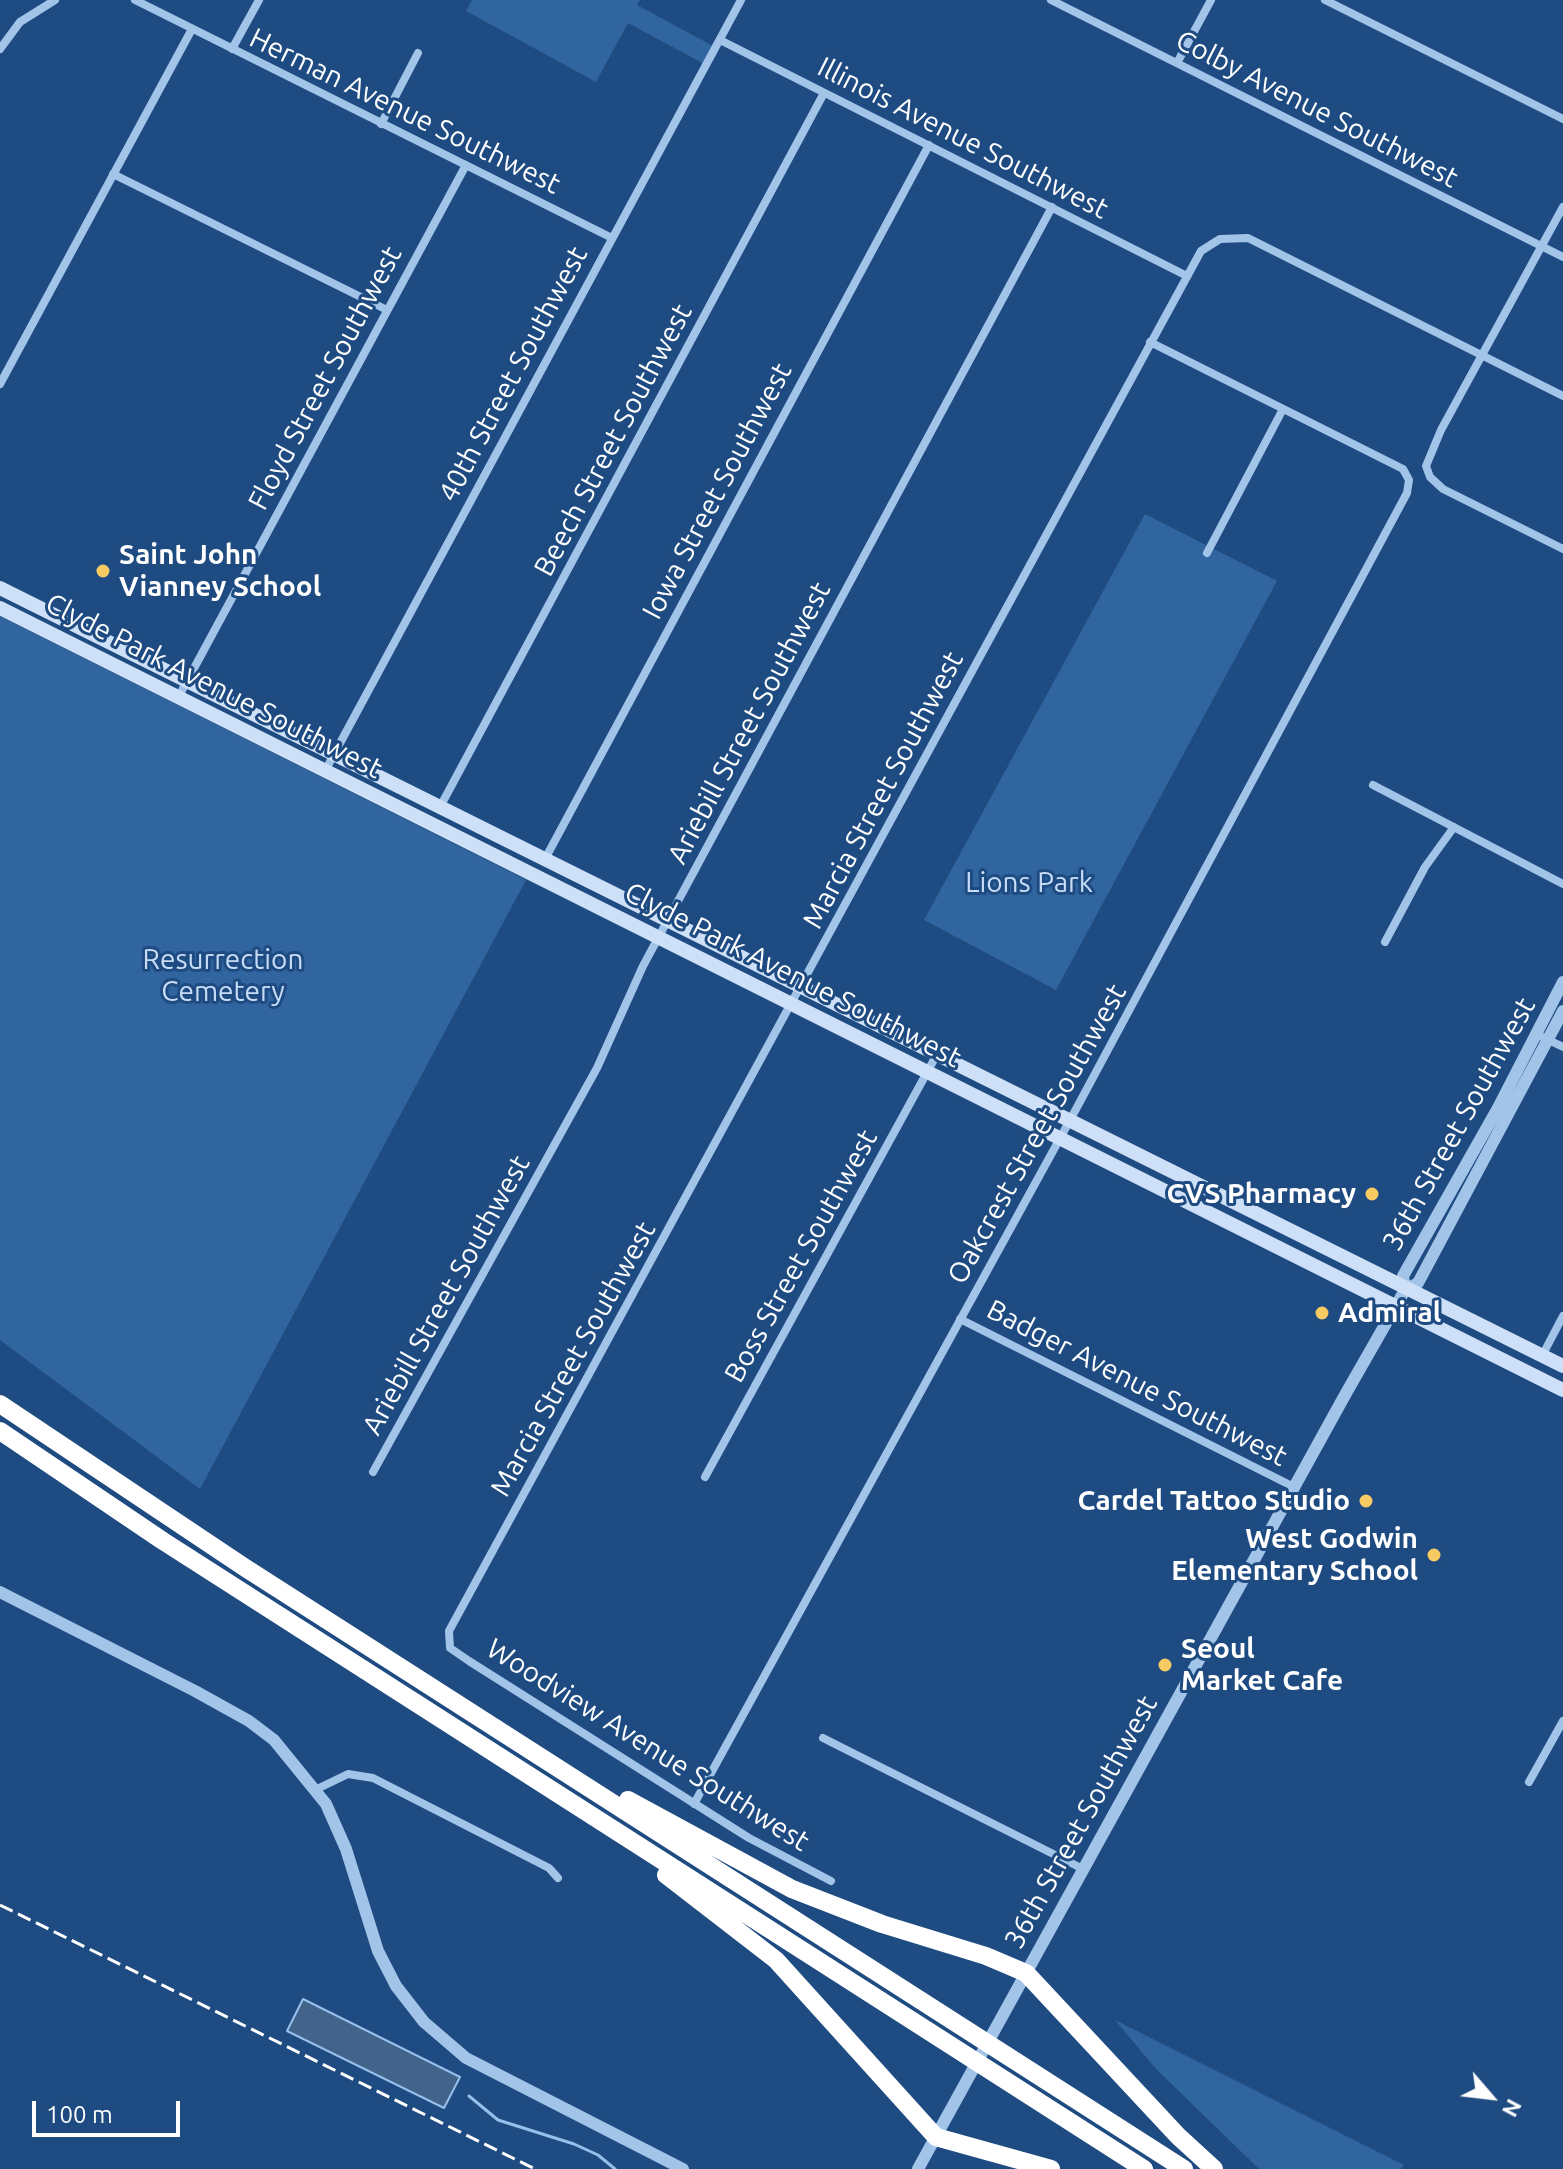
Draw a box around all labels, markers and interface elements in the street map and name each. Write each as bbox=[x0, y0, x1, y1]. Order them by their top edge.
street label: Herman Avenue Southwest bbox=[244, 21, 566, 201]
street label: Colby Avenue Southwest bbox=[1170, 23, 1464, 195]
street label: Illinois Avenue Southwest bbox=[812, 50, 1114, 226]
street label: Floyd Street Southwest bbox=[241, 241, 409, 515]
street label: 40th Street Southwest bbox=[432, 241, 594, 507]
street label: Beech Street Southwest bbox=[527, 298, 699, 582]
street label: Iowa Street Southwest bbox=[635, 357, 799, 625]
place label: Saint John Vianney School bbox=[119, 538, 321, 604]
marker: Saint John Vianney School bbox=[94, 562, 112, 580]
street label: Ariebill Street Southwest bbox=[660, 576, 838, 870]
street label: Clyde Park Avenue Southwest bbox=[40, 586, 388, 786]
street label: Marcia Street Southwest bbox=[796, 646, 970, 934]
park label: Lions Park bbox=[965, 866, 1093, 900]
street label: Clyde Park Avenue Southwest bbox=[619, 875, 967, 1075]
park label: Resurrection Cemetery bbox=[143, 943, 303, 1009]
street label: Oakcrest Street Southwest bbox=[941, 978, 1133, 1290]
street label: 36th Street Southwest bbox=[1375, 992, 1543, 1256]
street label: Boss Street Southwest bbox=[718, 1124, 884, 1388]
street label: Ariebill Street Southwest bbox=[355, 1149, 537, 1441]
place label: CVS Pharmacy bbox=[1166, 1177, 1356, 1211]
marker: CVS Pharmacy bbox=[1363, 1185, 1381, 1203]
street label: Marcia Street Southwest bbox=[483, 1216, 663, 1502]
street label: Badger Avenue Southwest bbox=[981, 1293, 1293, 1473]
place label: Admiral bbox=[1338, 1296, 1441, 1330]
marker: Admiral bbox=[1313, 1304, 1331, 1322]
place label: Cardel Tattoo Studio bbox=[1077, 1484, 1350, 1518]
marker: Cardel Tattoo Studio bbox=[1357, 1492, 1375, 1510]
place label: West Godwin Elementary School bbox=[1171, 1522, 1418, 1588]
marker: West Godwin Elementary School bbox=[1425, 1546, 1443, 1564]
street label: Woodview Avenue Southwest bbox=[481, 1632, 815, 1858]
place label: Seoul Market Cafe bbox=[1181, 1632, 1343, 1698]
marker: Seoul Market Cafe bbox=[1156, 1656, 1174, 1674]
street label: 36th Street Southwest bbox=[997, 1690, 1165, 1954]
north arrow bbox=[1451, 2057, 1531, 2137]
scale bar bbox=[36, 2085, 184, 2135]
text: N bbox=[1498, 2095, 1528, 2122]
text: 100 m bbox=[46, 2101, 113, 2128]

